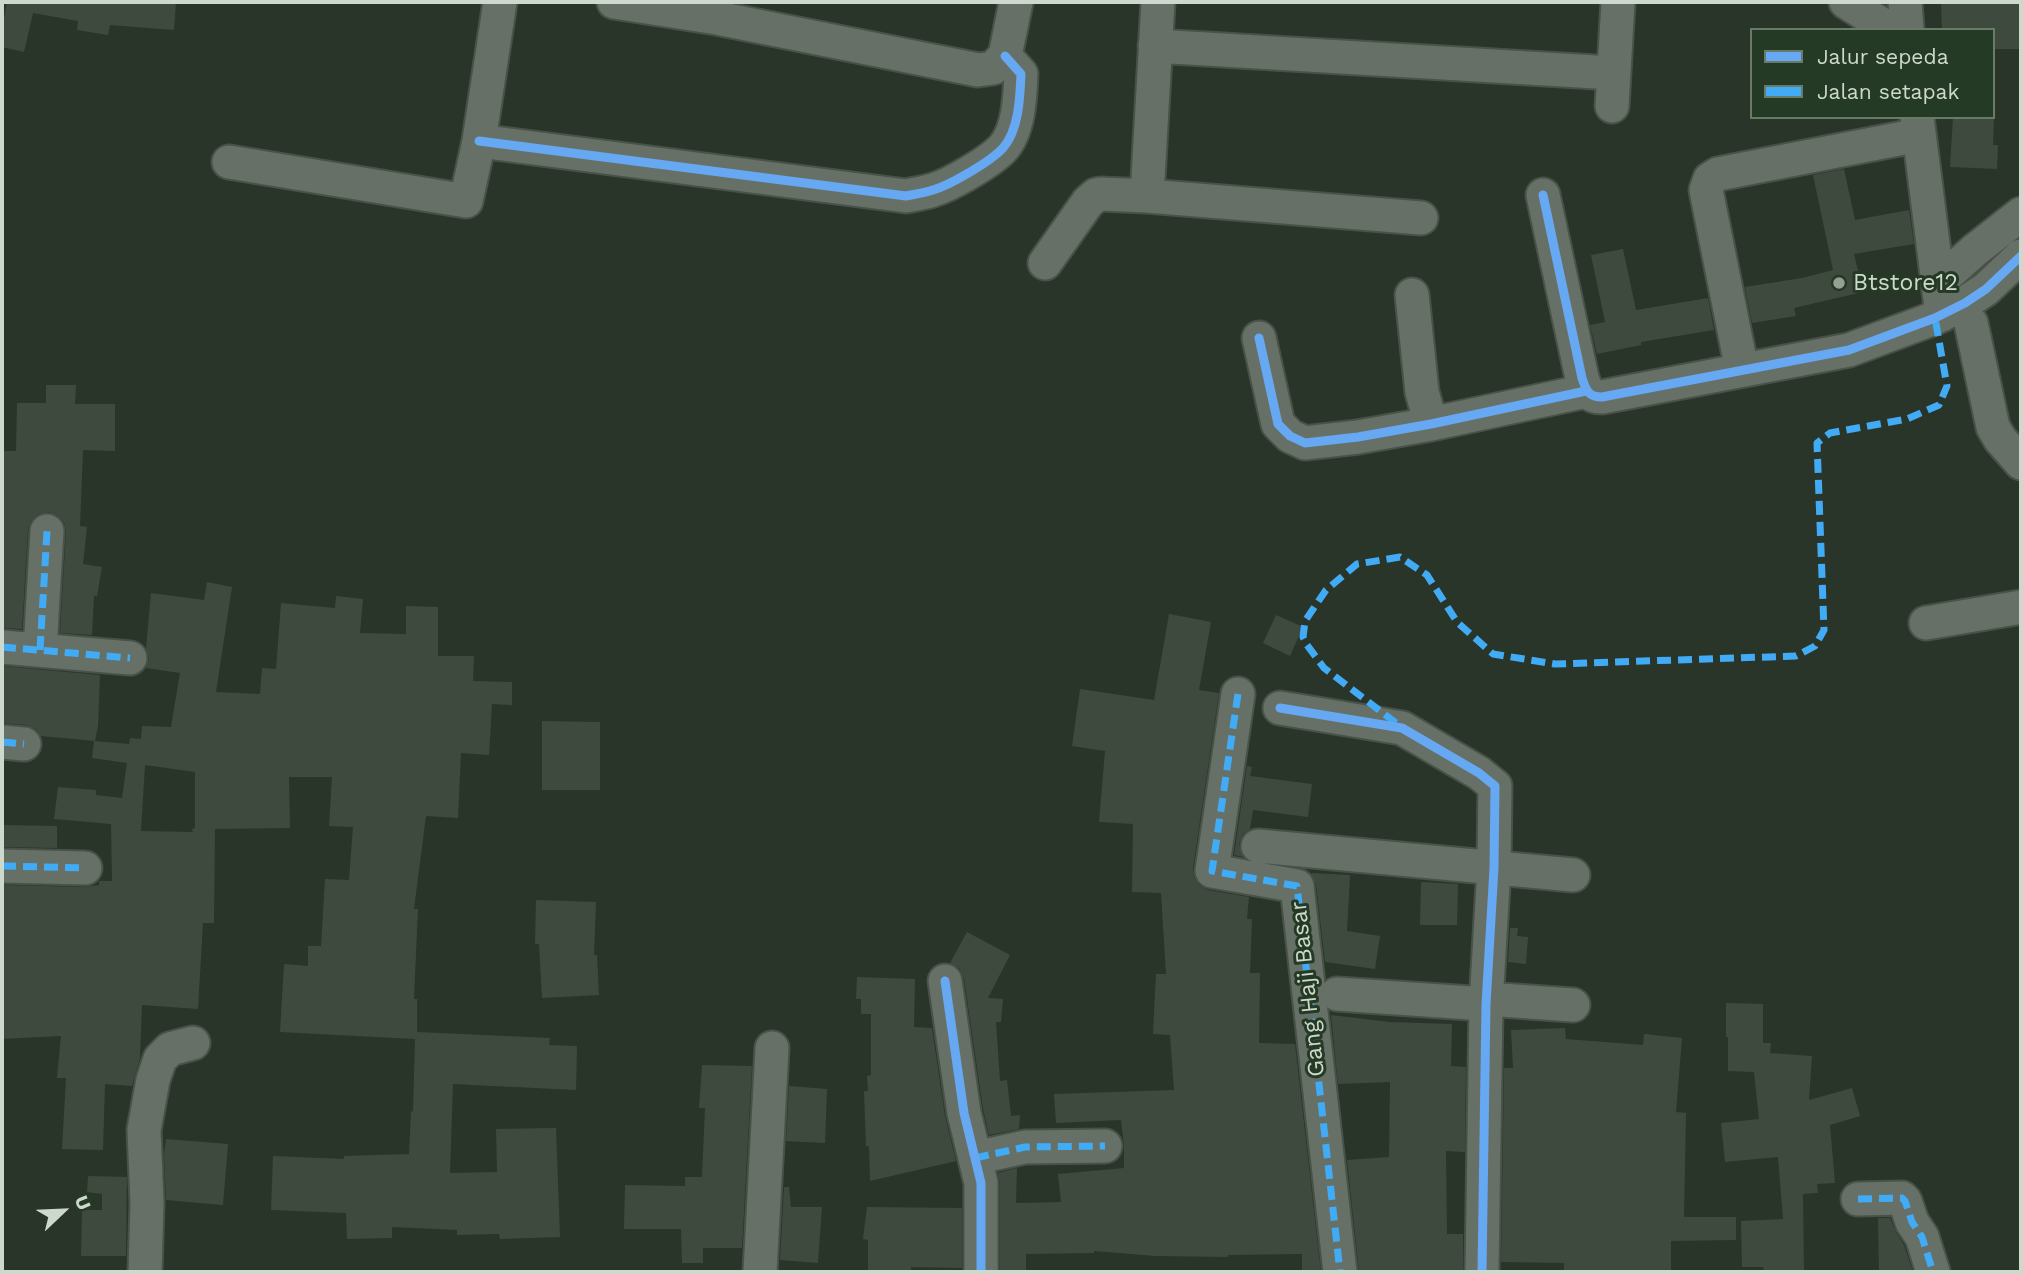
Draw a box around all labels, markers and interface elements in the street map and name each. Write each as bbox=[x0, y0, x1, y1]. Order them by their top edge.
legend bbox=[1750, 28, 1995, 119]
text: Jalur sepeda bbox=[1817, 44, 1949, 69]
text: Jalan setapak bbox=[1817, 79, 1959, 104]
place label: Btstore12 bbox=[1853, 269, 1958, 297]
marker: Btstore12 bbox=[1831, 275, 1847, 291]
street label: Gang Haji Basar bbox=[1285, 900, 1331, 1078]
north arrow bbox=[28, 1176, 98, 1246]
text: U bbox=[70, 1192, 96, 1213]

